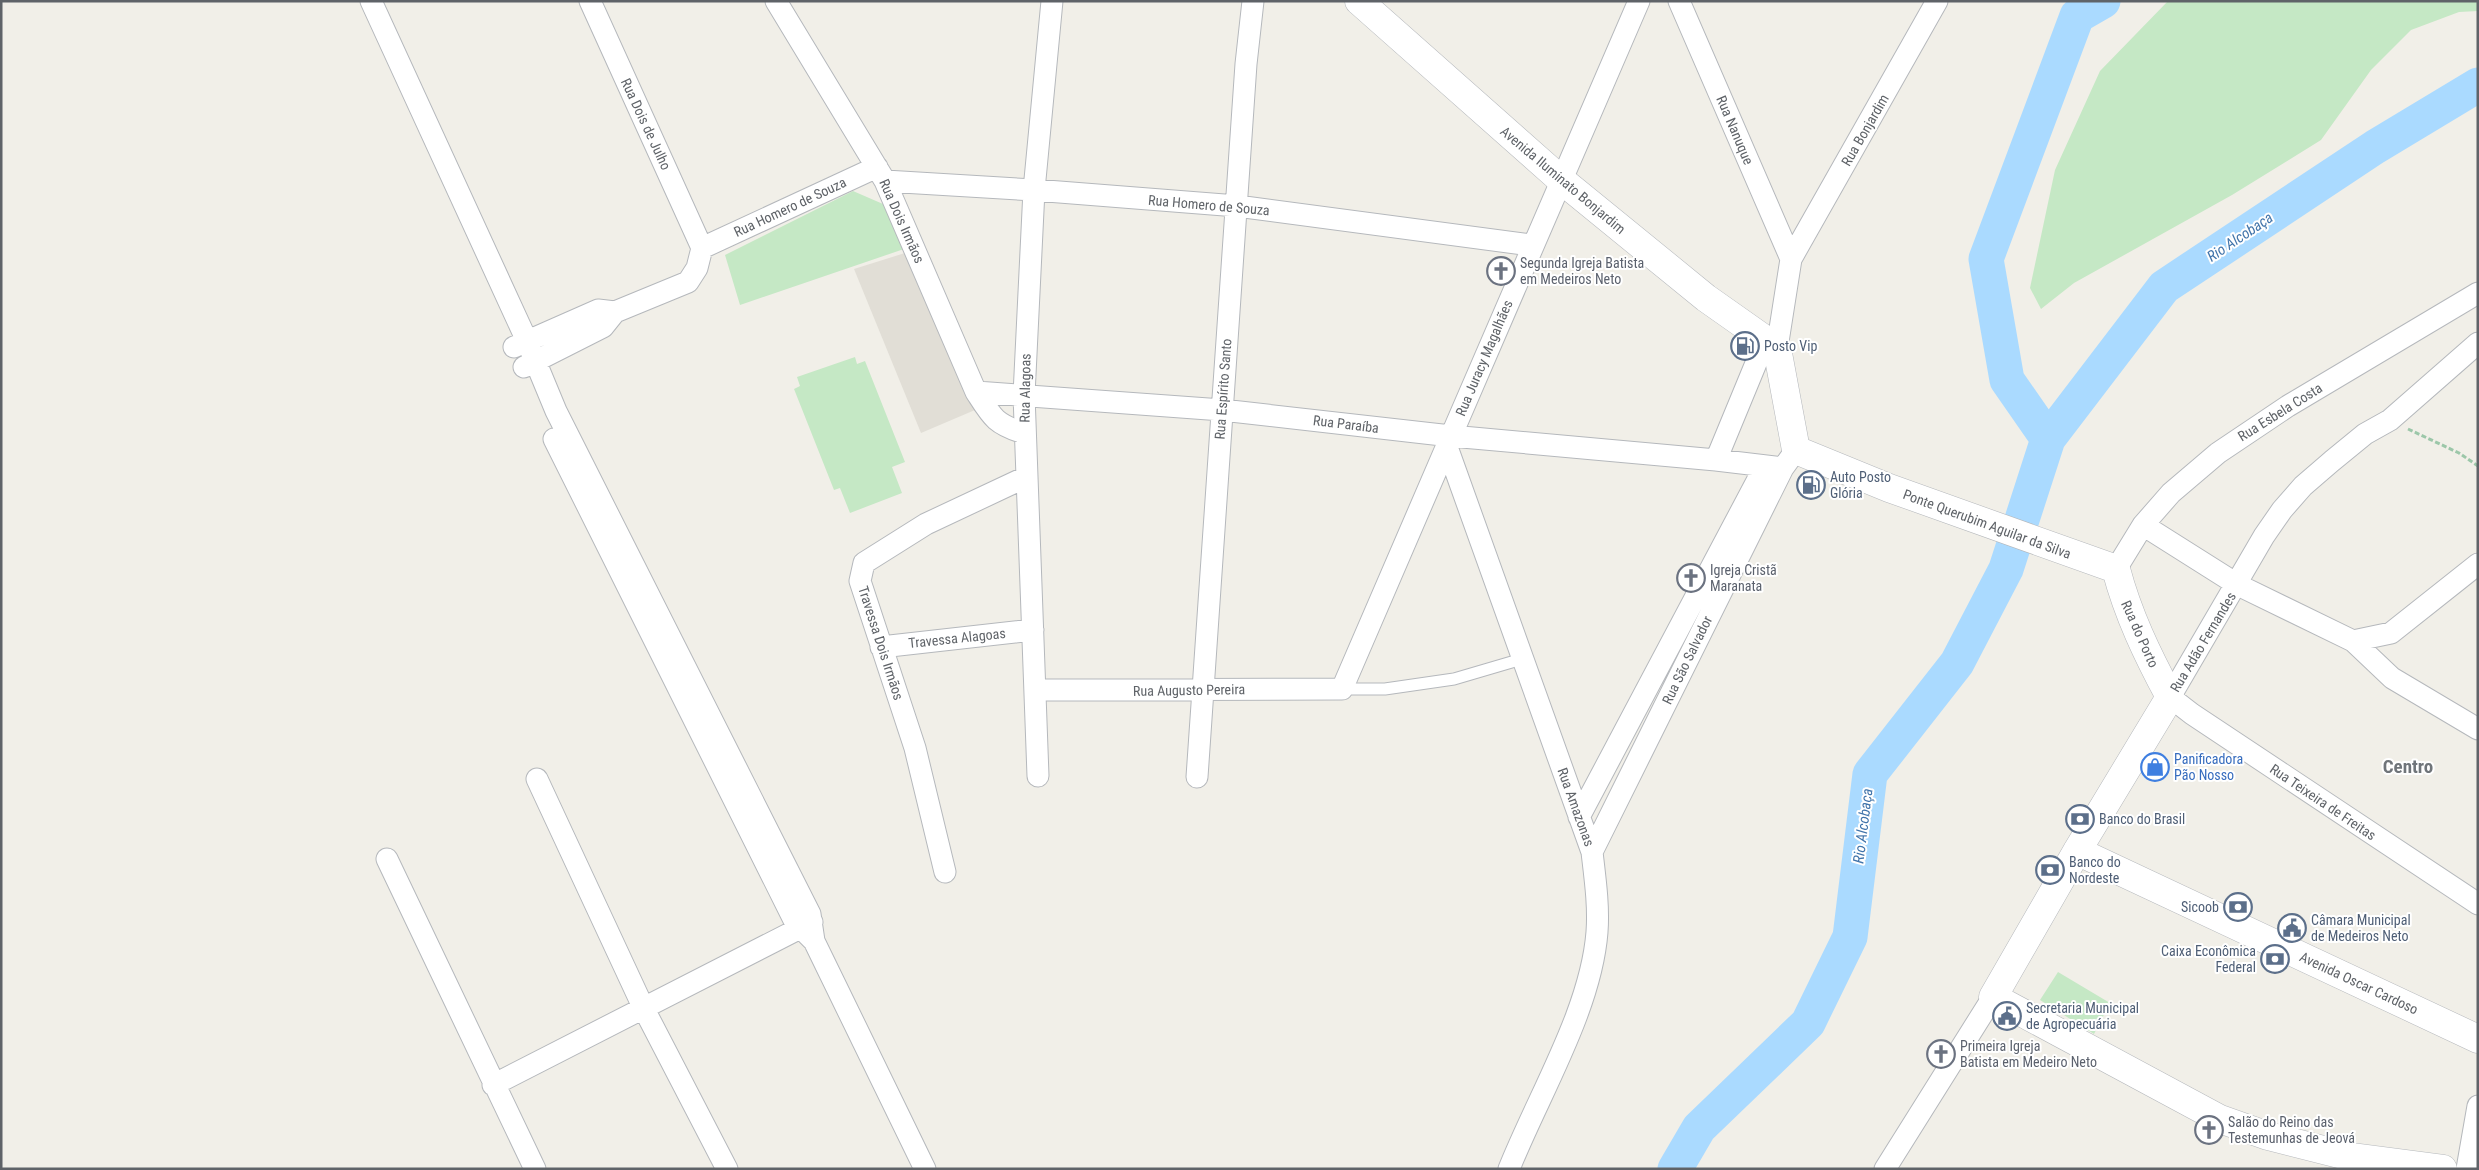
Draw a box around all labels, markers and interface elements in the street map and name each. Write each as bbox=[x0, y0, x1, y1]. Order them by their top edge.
street label: Rua Dois de Julho bbox=[618, 76, 674, 172]
street label: Rua Bonjardim bbox=[1838, 91, 1892, 169]
street label: Rua Nanuque bbox=[1713, 93, 1757, 167]
street label: Avenida Iluminato Bonjardim bbox=[1497, 123, 1629, 237]
street label: Rua Homero de Souza bbox=[731, 174, 849, 240]
street label: Rua Dois Irmãos bbox=[876, 176, 928, 266]
street label: Rua Homero de Souza bbox=[1148, 192, 1270, 218]
water label: Rio Alcobaça bbox=[2204, 208, 2276, 266]
place label: Segunda Igreja Batista em Medeiros Neto bbox=[1520, 255, 1644, 287]
church icon: Segunda Igreja Batista em Medeiros Neto bbox=[1486, 256, 1516, 286]
street label: Rua Juracy Magalhães bbox=[1452, 298, 1516, 418]
fuel station icon: Posto Vip bbox=[1730, 331, 1760, 361]
street label: Rua Espírito Santo bbox=[1211, 338, 1235, 440]
place label: Posto Vip bbox=[1764, 338, 1817, 354]
street label: Rua Alagoas bbox=[1016, 353, 1034, 423]
street label: Rua Esbela Costa bbox=[2235, 380, 2325, 444]
street label: Rua Paraíba bbox=[1312, 412, 1380, 436]
place label: Auto Posto Glória bbox=[1830, 469, 1891, 501]
fuel station icon: Auto Posto Glória bbox=[1796, 470, 1826, 500]
street label: Ponte Querubim Aguilar da Silva bbox=[1901, 486, 2073, 562]
place label: Igreja Cristã Maranata bbox=[1710, 562, 1777, 594]
church icon: Igreja Cristã Maranata bbox=[1676, 563, 1706, 593]
street label: Travessa Dois Irmãos bbox=[855, 584, 907, 702]
street label: Rua Adão Fernandes bbox=[2167, 589, 2239, 695]
street label: Rua do Porto bbox=[2118, 598, 2162, 670]
street label: Rua São Salvador bbox=[1659, 613, 1715, 707]
street label: Travessa Alagoas bbox=[908, 625, 1006, 651]
street label: Rua Augusto Pereira bbox=[1133, 681, 1245, 699]
place label: Panificadora Pão Nosso bbox=[2174, 751, 2243, 783]
shop icon: Panificadora Pão Nosso bbox=[2140, 752, 2170, 782]
district label: Centro bbox=[2383, 755, 2433, 778]
street label: Rua Teixeira de Freitas bbox=[2267, 761, 2379, 843]
street label: Rua Amazonas bbox=[1554, 766, 1598, 848]
water label: Rio Alcobaça bbox=[1849, 787, 1877, 865]
bank icon: Banco do Brasil bbox=[2065, 804, 2095, 834]
place label: Banco do Brasil bbox=[2099, 811, 2185, 827]
place label: Banco do Nordeste bbox=[2069, 854, 2121, 886]
bank icon: Banco do Nordeste bbox=[2035, 855, 2065, 885]
bank icon: Sicoob bbox=[2223, 892, 2253, 922]
place label: Sicoob bbox=[2181, 899, 2219, 915]
place label: Câmara Municipal de Medeiros Neto bbox=[2311, 912, 2411, 944]
public building icon: Câmara Municipal de Medeiros Neto bbox=[2277, 913, 2307, 943]
place label: Caixa Econômica Federal bbox=[2161, 943, 2256, 975]
bank icon: Caixa Econômica Federal bbox=[2260, 944, 2290, 974]
street label: Avenida Oscar Cardoso bbox=[2297, 949, 2421, 1017]
place label: Secretaria Municipal de Agropecuária bbox=[2026, 1000, 2139, 1032]
public building icon: Secretaria Municipal de Agropecuária bbox=[1992, 1001, 2022, 1031]
place label: Primeira Igreja Batista em Medeiro Neto bbox=[1960, 1038, 2097, 1070]
church icon: Primeira Igreja Batista em Medeiro Neto bbox=[1926, 1039, 1956, 1069]
place label: Salão do Reino das Testemunhas de Jeová bbox=[2228, 1114, 2355, 1146]
church icon: Salão do Reino das Testemunhas de Jeová bbox=[2194, 1115, 2224, 1145]

